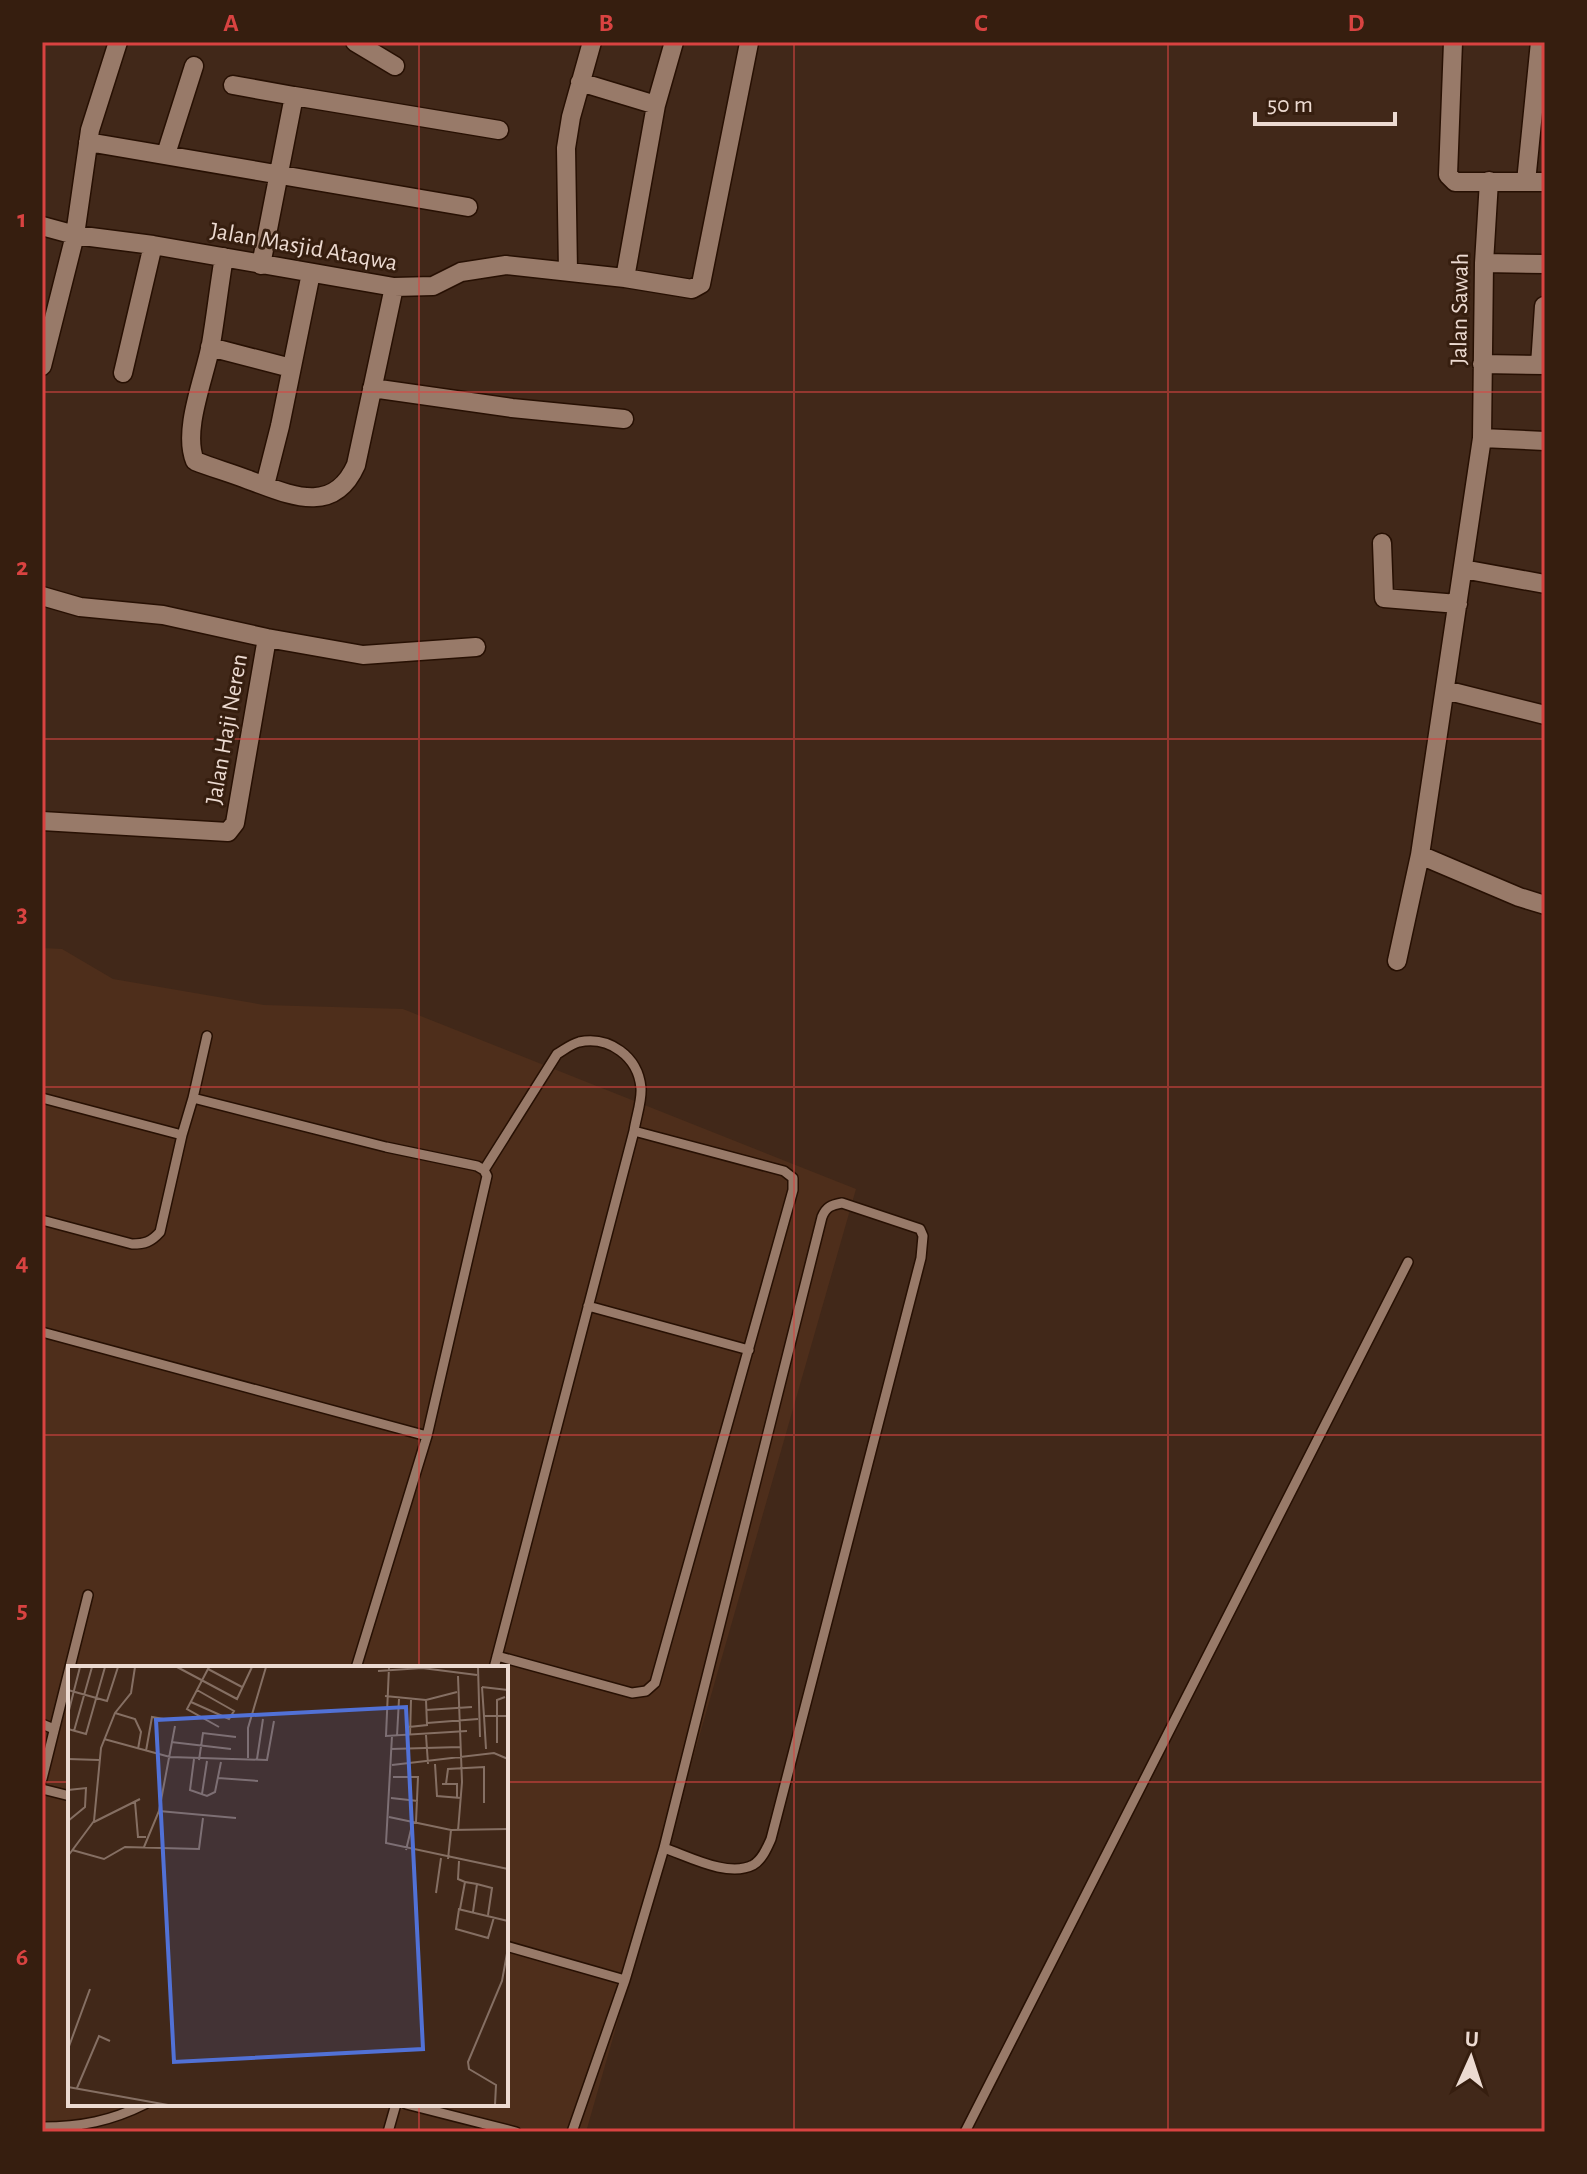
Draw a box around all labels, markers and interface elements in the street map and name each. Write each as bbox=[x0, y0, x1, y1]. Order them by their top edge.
text: A bbox=[223, 10, 239, 36]
text: B bbox=[598, 10, 614, 36]
text: C bbox=[974, 10, 988, 36]
text: D bbox=[1347, 10, 1365, 36]
scale bar bbox=[1255, 76, 1395, 126]
text: 50 m bbox=[1267, 93, 1313, 117]
text: 1 bbox=[17, 206, 27, 232]
street label: Jalan Masjid Ataqwa bbox=[208, 219, 399, 275]
street label: Jalan Sawah bbox=[1447, 253, 1473, 365]
text: 2 bbox=[16, 554, 28, 580]
street label: Jalan Haji Neren bbox=[202, 652, 252, 806]
text: 3 bbox=[16, 901, 28, 927]
text: 4 bbox=[15, 1249, 29, 1275]
text: 5 bbox=[16, 1597, 28, 1623]
inset map bbox=[68, 1666, 508, 2106]
text: 6 bbox=[16, 1944, 28, 1970]
north arrow bbox=[1431, 2018, 1511, 2098]
text: U bbox=[1464, 2028, 1480, 2050]

